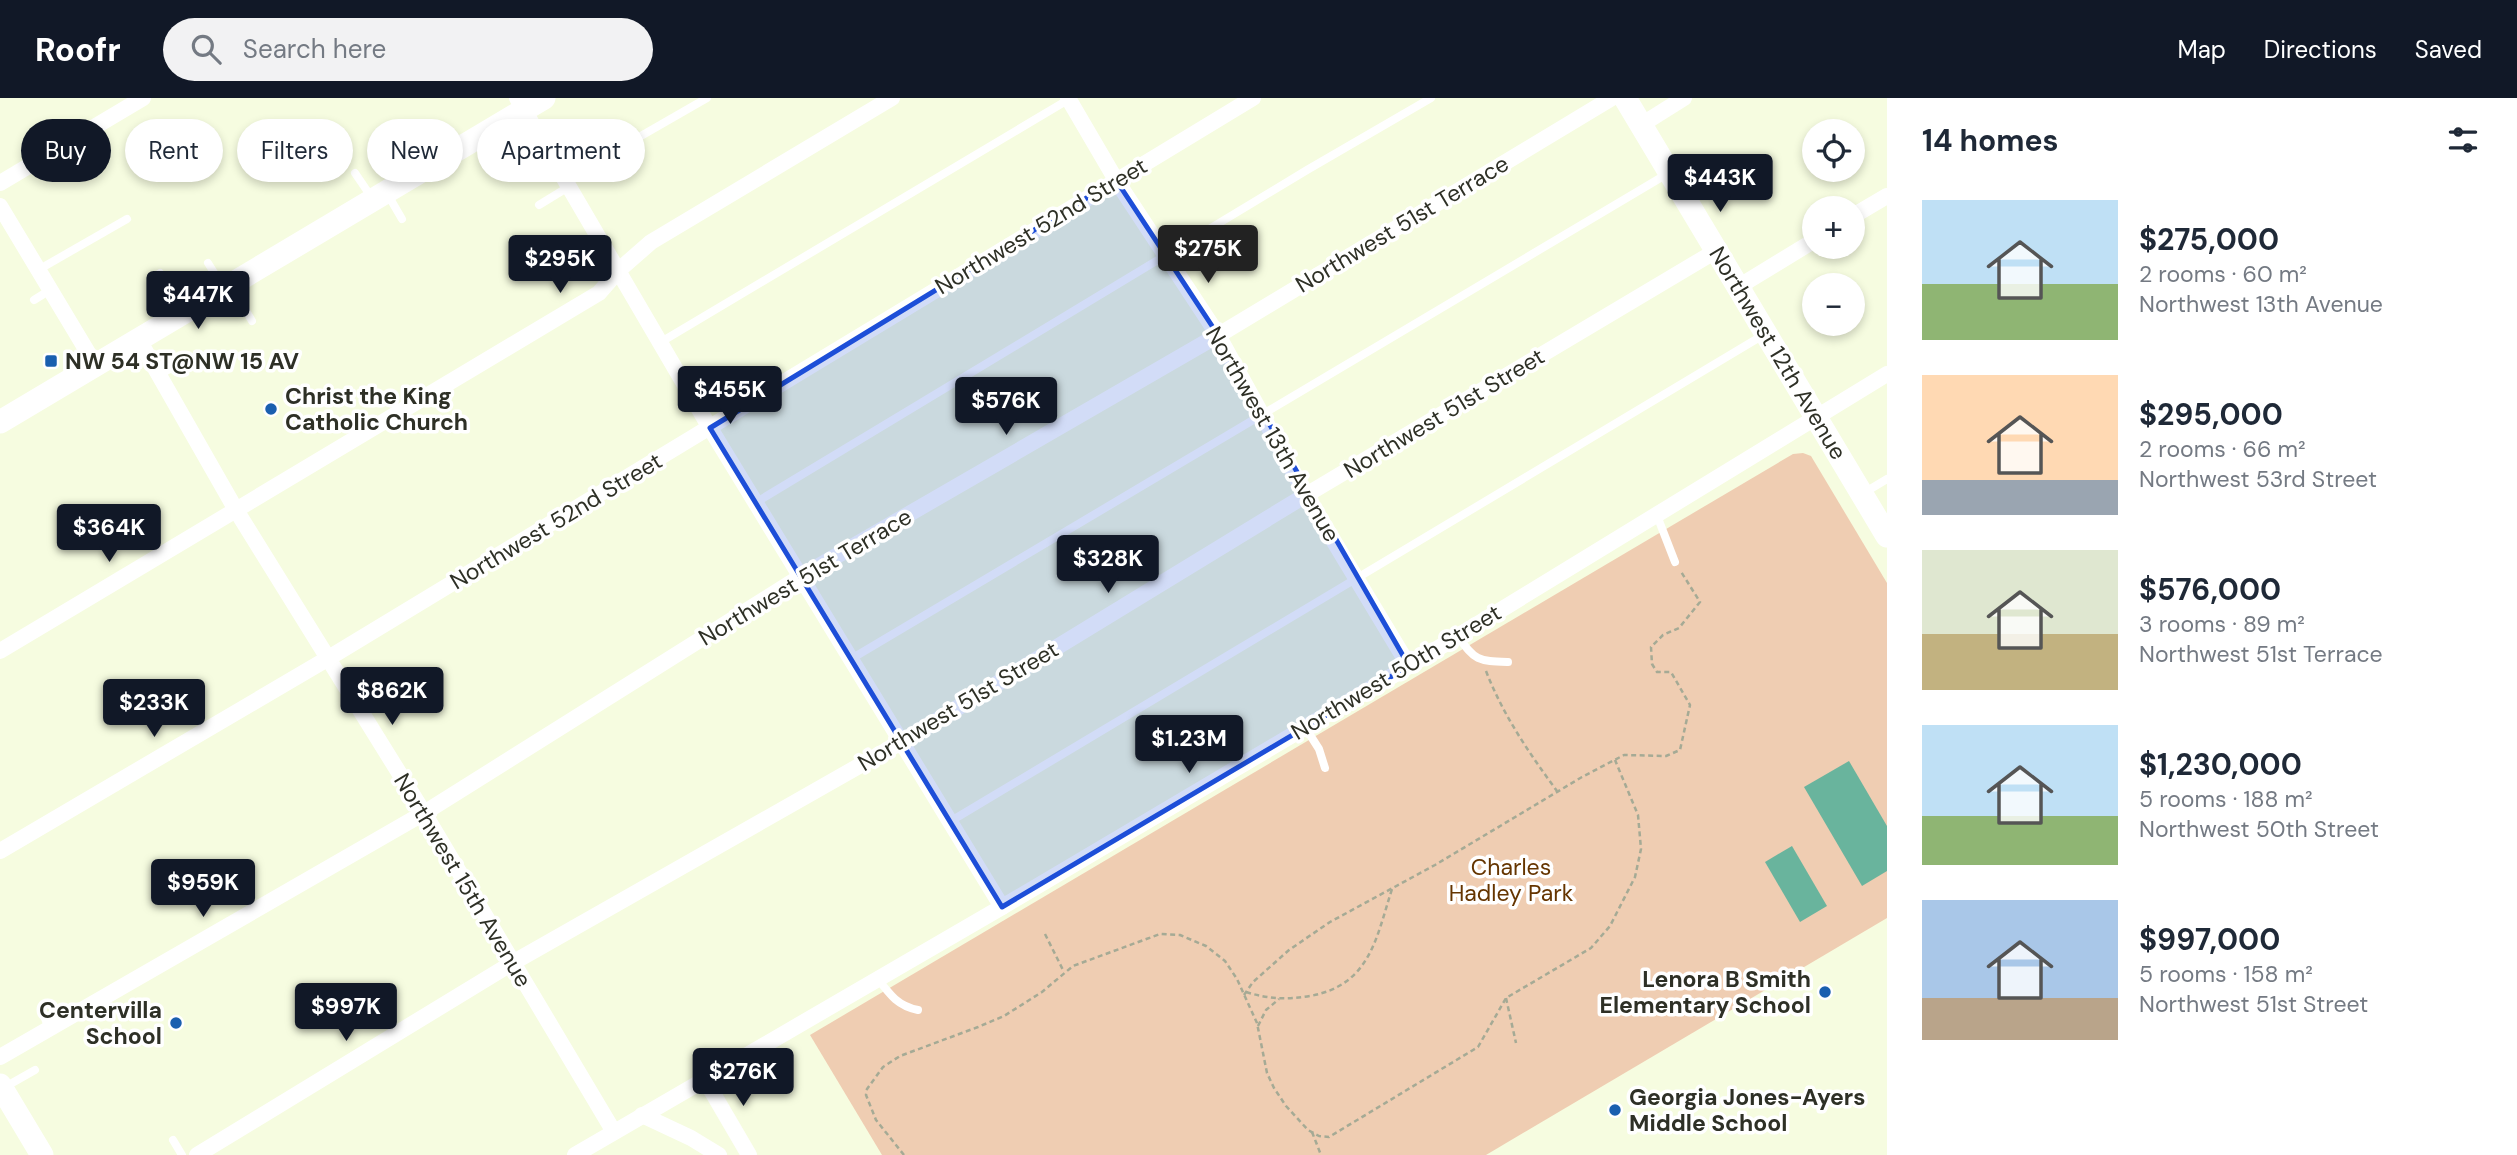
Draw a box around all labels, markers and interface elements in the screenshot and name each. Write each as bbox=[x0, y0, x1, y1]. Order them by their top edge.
search box bbox=[163, 18, 653, 81]
text: Roofr bbox=[35, 28, 121, 71]
icon: search bbox=[187, 30, 225, 68]
text: Search here bbox=[243, 32, 386, 66]
text: Map bbox=[2178, 34, 2226, 65]
text: Directions bbox=[2264, 34, 2377, 65]
text: Saved bbox=[2415, 34, 2482, 65]
chip: Buy bbox=[21, 119, 111, 182]
chip: Rent bbox=[125, 119, 223, 182]
chip: Filters bbox=[237, 119, 353, 182]
chip: New bbox=[367, 119, 463, 182]
chip: Apartment bbox=[477, 119, 645, 182]
map controls bbox=[1802, 119, 1865, 336]
button: locate bbox=[1802, 119, 1865, 182]
text: 14 homes bbox=[1922, 121, 2059, 160]
icon: filters bbox=[2444, 121, 2482, 159]
street label: Northwest 51st Terrace bbox=[1290, 148, 1514, 300]
street label: Northwest 52nd Street bbox=[929, 151, 1153, 301]
pin: $443K bbox=[1671, 155, 1769, 214]
text: $443K bbox=[1684, 162, 1756, 192]
button: + bbox=[1802, 196, 1865, 259]
text: $275,000 bbox=[2139, 220, 2279, 259]
pin: $275K bbox=[1159, 226, 1257, 285]
icon: home bbox=[1978, 228, 2062, 312]
text: $275K bbox=[1174, 233, 1242, 263]
pin: $295K bbox=[511, 236, 609, 295]
street label: Northwest 12th Avenue bbox=[1702, 241, 1854, 465]
text: $295K bbox=[525, 243, 596, 273]
text: 2 rooms · 60 m² bbox=[2139, 259, 2307, 289]
pin: $447K bbox=[149, 272, 247, 331]
button: − bbox=[1802, 273, 1865, 336]
text: $447K bbox=[162, 279, 234, 309]
text: Northwest 13th Avenue bbox=[2139, 289, 2383, 319]
street label: Northwest 13th Avenue bbox=[1199, 321, 1347, 547]
street label: Northwest 51st Street bbox=[1338, 341, 1550, 485]
place label: NW 54 ST@NW 15 AV bbox=[65, 346, 299, 376]
marker: NW 54 ST@NW 15 AV bbox=[43, 353, 59, 369]
pin: $455K bbox=[681, 366, 779, 426]
text: $455K bbox=[694, 374, 766, 404]
pin: $576K bbox=[957, 378, 1055, 437]
place label: Christ the King Catholic Church bbox=[285, 381, 468, 437]
text: $576K bbox=[971, 385, 1041, 415]
text: $295,000 bbox=[2139, 395, 2283, 434]
marker: Christ the King Catholic Church bbox=[263, 401, 279, 417]
icon: home bbox=[1978, 403, 2062, 487]
text: 2 rooms · 66 m² bbox=[2139, 434, 2306, 464]
street label: Northwest 52nd Street bbox=[444, 446, 668, 596]
text: Northwest 53rd Street bbox=[2139, 464, 2377, 494]
street label: Northwest 51st Terrace bbox=[693, 501, 917, 653]
pin: $364K bbox=[60, 504, 158, 564]
text: $364K bbox=[73, 512, 145, 542]
pin: $328K bbox=[1059, 536, 1157, 595]
text: $328K bbox=[1073, 543, 1143, 573]
text: $576,000 bbox=[2139, 570, 2281, 609]
icon: home bbox=[1978, 578, 2062, 662]
street label: Northwest 50th Street bbox=[1285, 597, 1507, 747]
text: 3 rooms · 89 m² bbox=[2139, 609, 2305, 639]
street label: Northwest 51st Street bbox=[852, 634, 1064, 778]
text: Northwest 51st Terrace bbox=[2139, 639, 2383, 669]
pin: $862K bbox=[343, 668, 441, 727]
text: $862K bbox=[356, 675, 428, 705]
pin: $233K bbox=[105, 680, 203, 739]
text: $233K bbox=[119, 687, 189, 717]
pin: $1.23M bbox=[1132, 716, 1246, 775]
text: $1.23M bbox=[1151, 723, 1227, 753]
text: $1,230,000 bbox=[2139, 745, 2302, 784]
icon: home bbox=[1978, 753, 2062, 837]
street label: Northwest 15th Avenue bbox=[387, 768, 539, 992]
text: 5 rooms · 188 m² bbox=[2139, 784, 2313, 814]
text: Northwest 50th Street bbox=[2139, 814, 2379, 844]
park label: Charles Hadley Park bbox=[1449, 852, 1574, 908]
pin: $959K bbox=[154, 860, 252, 919]
text: $959K bbox=[167, 867, 239, 897]
text: $997,000 bbox=[2139, 920, 2280, 959]
icon: home bbox=[1978, 928, 2062, 1012]
text: 5 rooms · 158 m² bbox=[2139, 959, 2313, 989]
place label: Lenora B Smith Elementary School bbox=[1600, 964, 1811, 1020]
pin: $997K bbox=[297, 984, 395, 1043]
marker: Lenora B Smith Elementary School bbox=[1817, 984, 1833, 1000]
text: Northwest 51st Street bbox=[2139, 989, 2368, 1019]
text: $997K bbox=[311, 991, 381, 1021]
place label: Centervilla School bbox=[39, 995, 162, 1051]
marker: Centervilla School bbox=[168, 1015, 184, 1031]
pin: $276K bbox=[694, 1048, 792, 1108]
text: $276K bbox=[709, 1056, 777, 1086]
place label: Georgia Jones-Ayers Middle School bbox=[1629, 1082, 1865, 1138]
marker: Georgia Jones-Ayers Middle School bbox=[1607, 1102, 1623, 1118]

